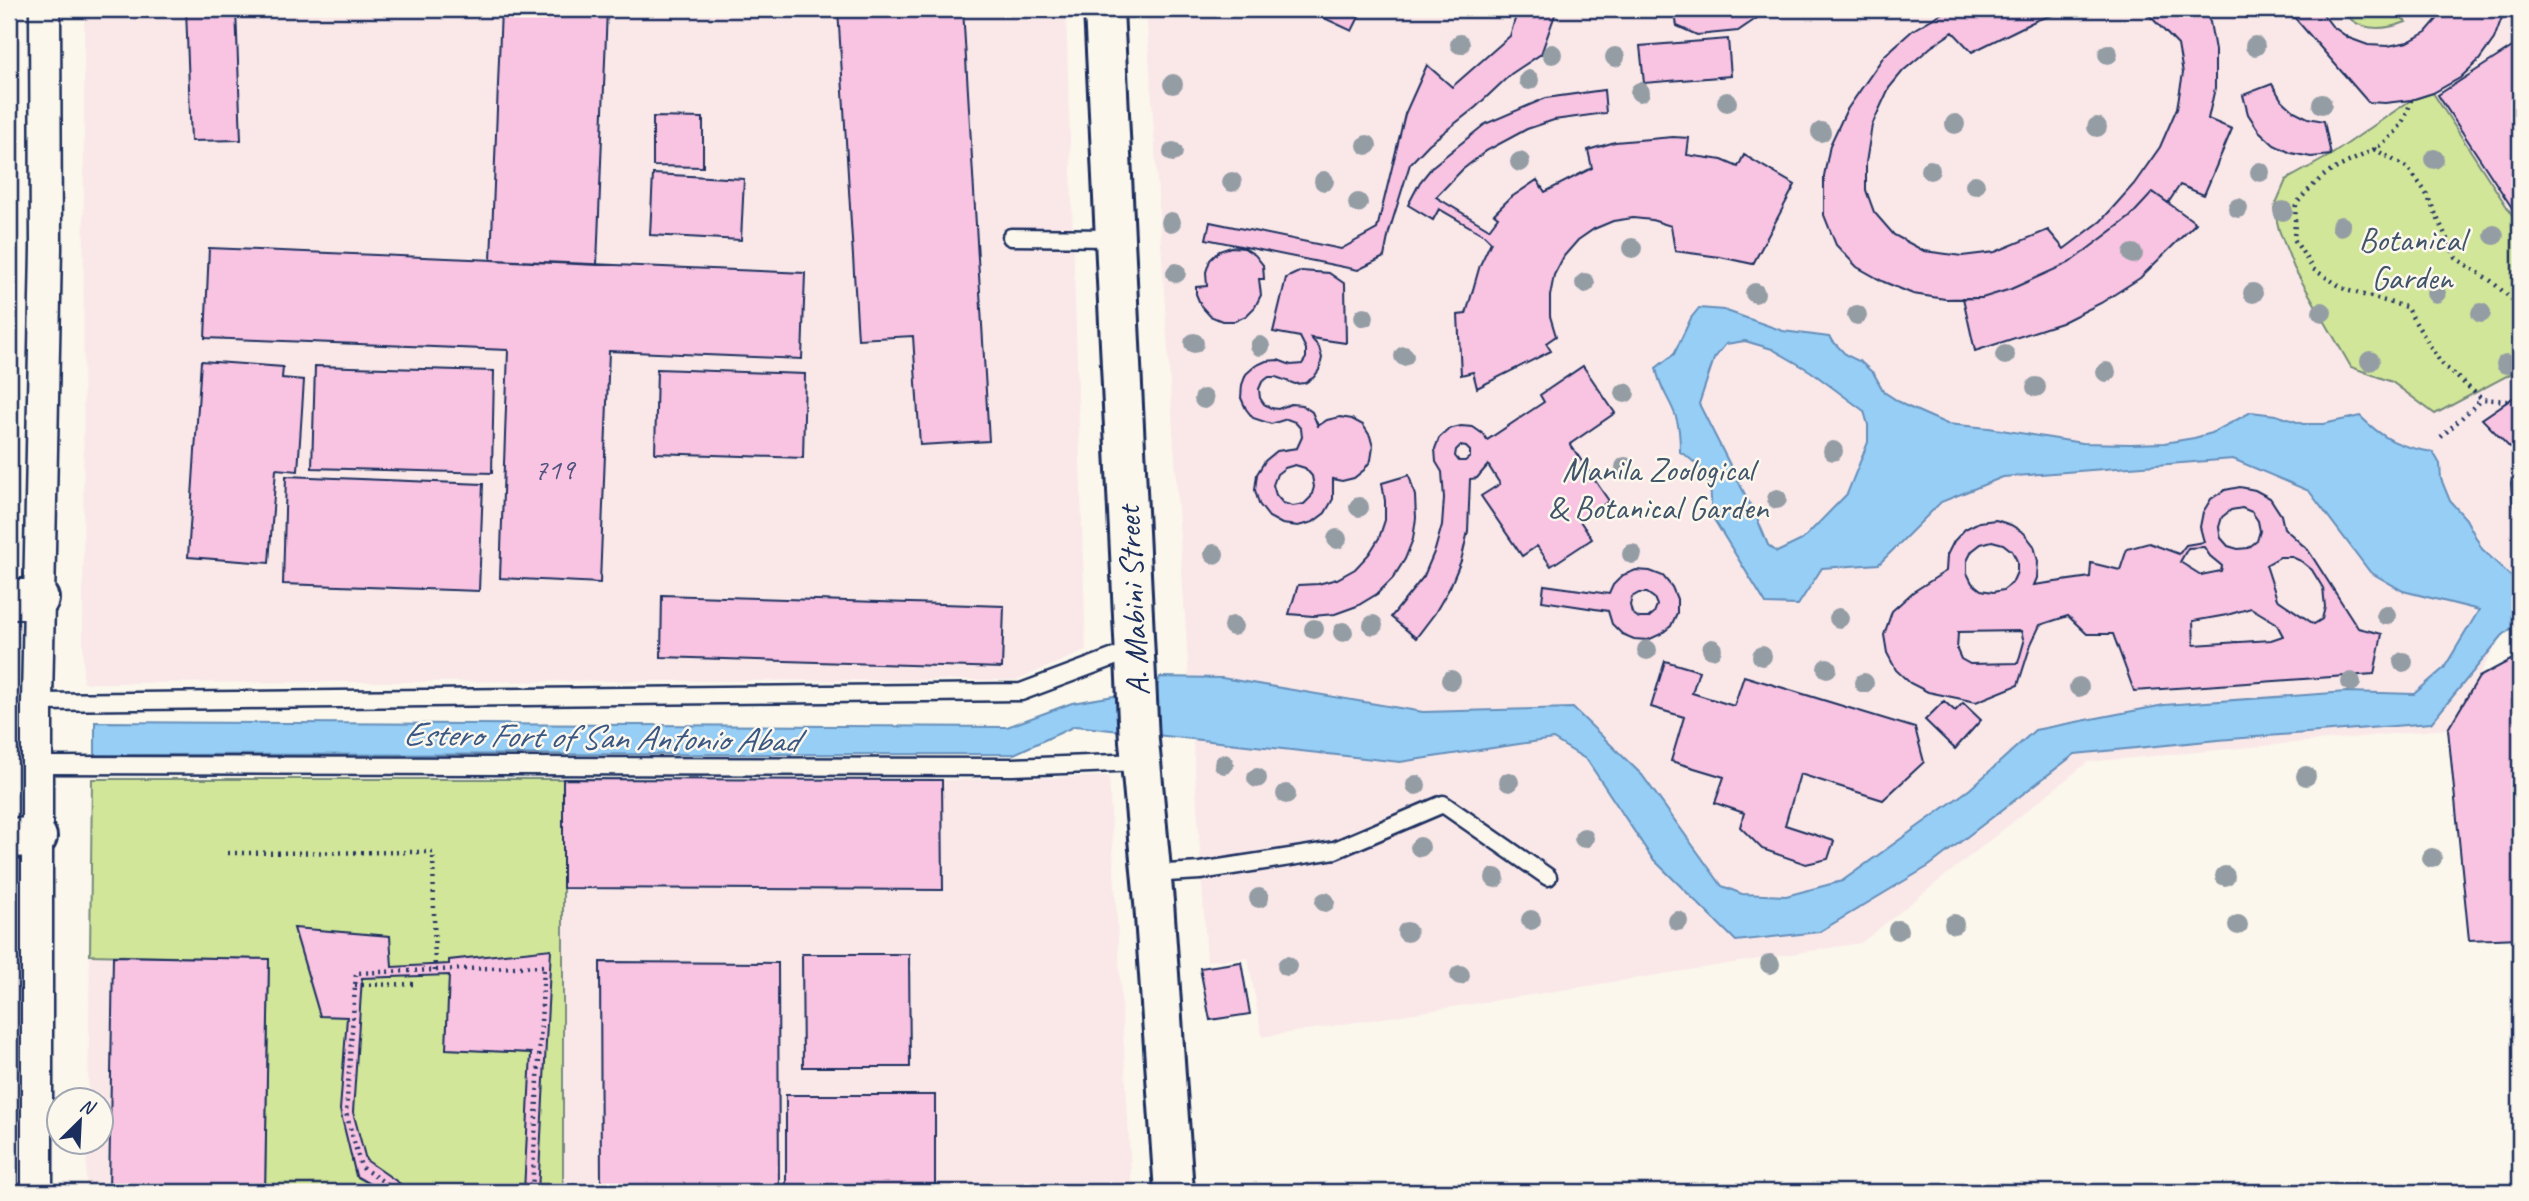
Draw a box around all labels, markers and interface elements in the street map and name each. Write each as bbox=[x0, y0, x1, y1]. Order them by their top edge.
park label: Botanical Garden bbox=[2359, 219, 2471, 299]
park label: Manila Zoological & Botanical Garden bbox=[1548, 449, 1769, 529]
house number: 719 bbox=[534, 450, 577, 488]
street label: A. Mabini Street bbox=[1107, 502, 1159, 697]
water label: Estero Fort of San Antonio Abad bbox=[403, 711, 808, 763]
north arrow bbox=[46, 1086, 116, 1156]
text: N bbox=[76, 1093, 100, 1121]

